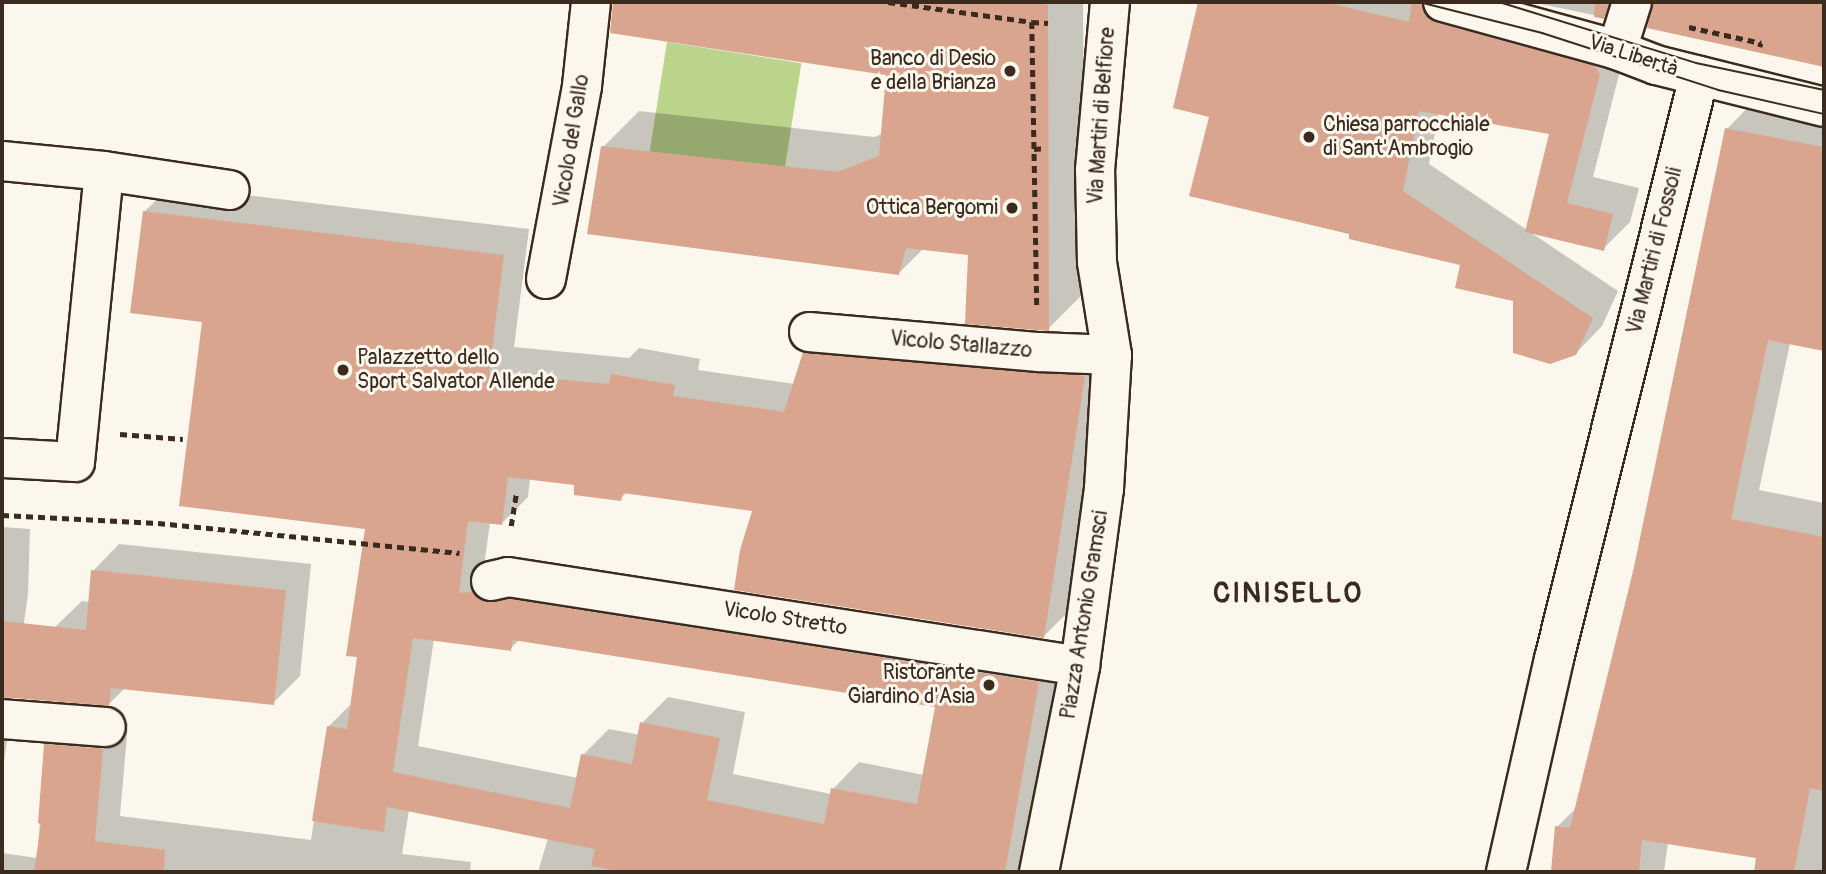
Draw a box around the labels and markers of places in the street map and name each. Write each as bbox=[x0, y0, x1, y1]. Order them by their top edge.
place label: Banco di Desio e della Brianza bbox=[870, 46, 996, 96]
marker: Banco di Desio e della Brianza bbox=[1002, 63, 1018, 79]
place label: Chiesa parrocchiale di Sant'Ambrogio bbox=[1323, 112, 1490, 162]
marker: Chiesa parrocchiale di Sant'Ambrogio bbox=[1301, 129, 1317, 145]
place label: Ottica Bergomi bbox=[866, 195, 998, 221]
marker: Ottica Bergomi bbox=[1004, 200, 1020, 216]
place label: Palazzetto dello Sport Salvator Allende bbox=[357, 345, 555, 395]
marker: Palazzetto dello Sport Salvator Allende bbox=[335, 362, 351, 378]
place label: Ristorante Giardino d'Asia bbox=[848, 660, 975, 710]
marker: Ristorante Giardino d'Asia bbox=[981, 677, 997, 693]

